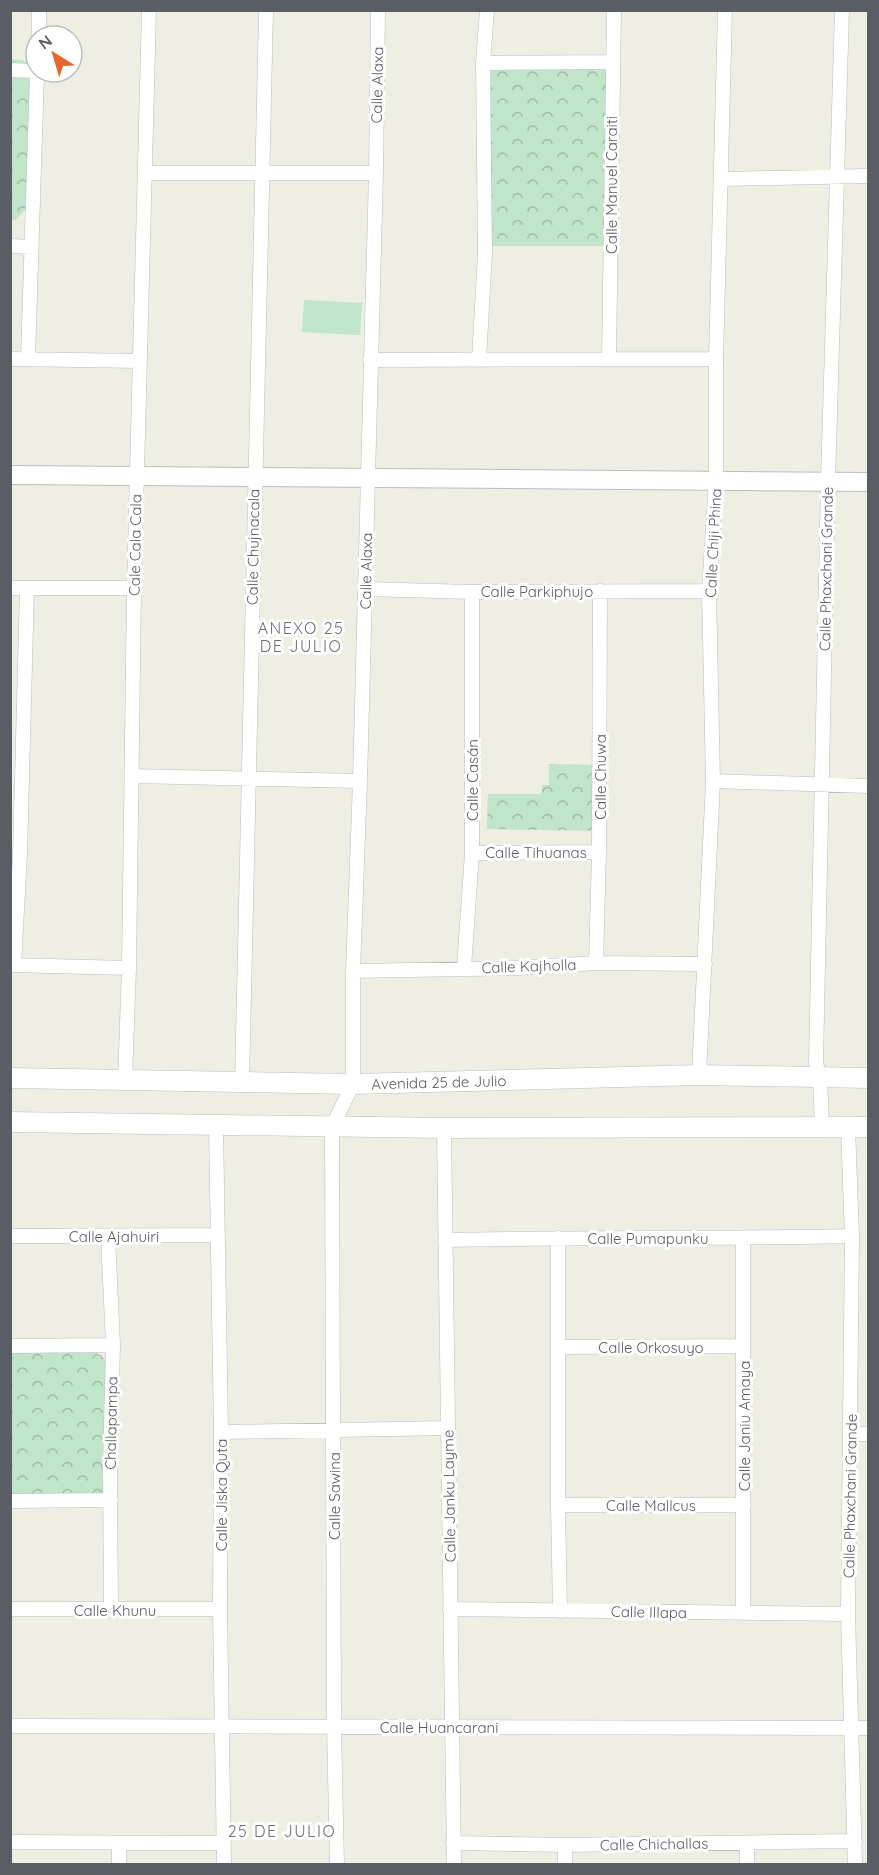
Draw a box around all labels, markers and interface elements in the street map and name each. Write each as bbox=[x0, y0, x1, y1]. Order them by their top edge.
north arrow bbox=[24, 24, 84, 84]
text: N bbox=[34, 30, 56, 54]
street label: Calle Alaxa bbox=[367, 46, 387, 124]
street label: Calle Manuel Caraiti bbox=[602, 116, 621, 254]
street label: Calle Phaxchani Grande bbox=[815, 487, 837, 651]
street label: Calle Chiji Phina bbox=[701, 488, 725, 598]
street label: Calle Chujnacala bbox=[242, 489, 264, 605]
street label: Cale Cala Cala bbox=[125, 494, 145, 596]
street label: Calle Alaxa bbox=[356, 532, 376, 610]
street label: Calle Parkiphujo bbox=[481, 582, 593, 601]
district label: ANEXO 25 DE JULIO bbox=[258, 618, 344, 656]
street label: Calle Chuwa bbox=[591, 734, 610, 820]
street label: Calle Casán bbox=[463, 739, 482, 821]
street label: Calle Tihuanas bbox=[485, 843, 587, 862]
street label: Calle Kajholla bbox=[481, 955, 577, 977]
street label: Avenida 25 de Julio bbox=[371, 1071, 507, 1093]
street label: Calle Ajahuiri bbox=[69, 1227, 159, 1246]
street label: Calle Pumapunku bbox=[587, 1229, 709, 1248]
street label: Calle Orkosuyo bbox=[598, 1338, 704, 1357]
street label: Calle Janiu Amaya bbox=[735, 1361, 754, 1491]
street label: Challapampa bbox=[101, 1376, 121, 1470]
street label: Calle Phaxchani Grande bbox=[839, 1414, 861, 1578]
street label: Calle Janku Layme bbox=[438, 1429, 460, 1563]
street label: Calle Jiska Quta bbox=[212, 1439, 231, 1551]
street label: Calle Sawina bbox=[325, 1452, 344, 1540]
street label: Calle Mallcus bbox=[606, 1496, 696, 1515]
street label: Calle Khunu bbox=[74, 1601, 156, 1620]
street label: Calle Illapa bbox=[611, 1602, 687, 1622]
street label: Calle Huancarani bbox=[380, 1718, 498, 1737]
district label: 25 DE JULIO bbox=[228, 1821, 336, 1841]
street label: Calle Chichallas bbox=[600, 1834, 708, 1854]

